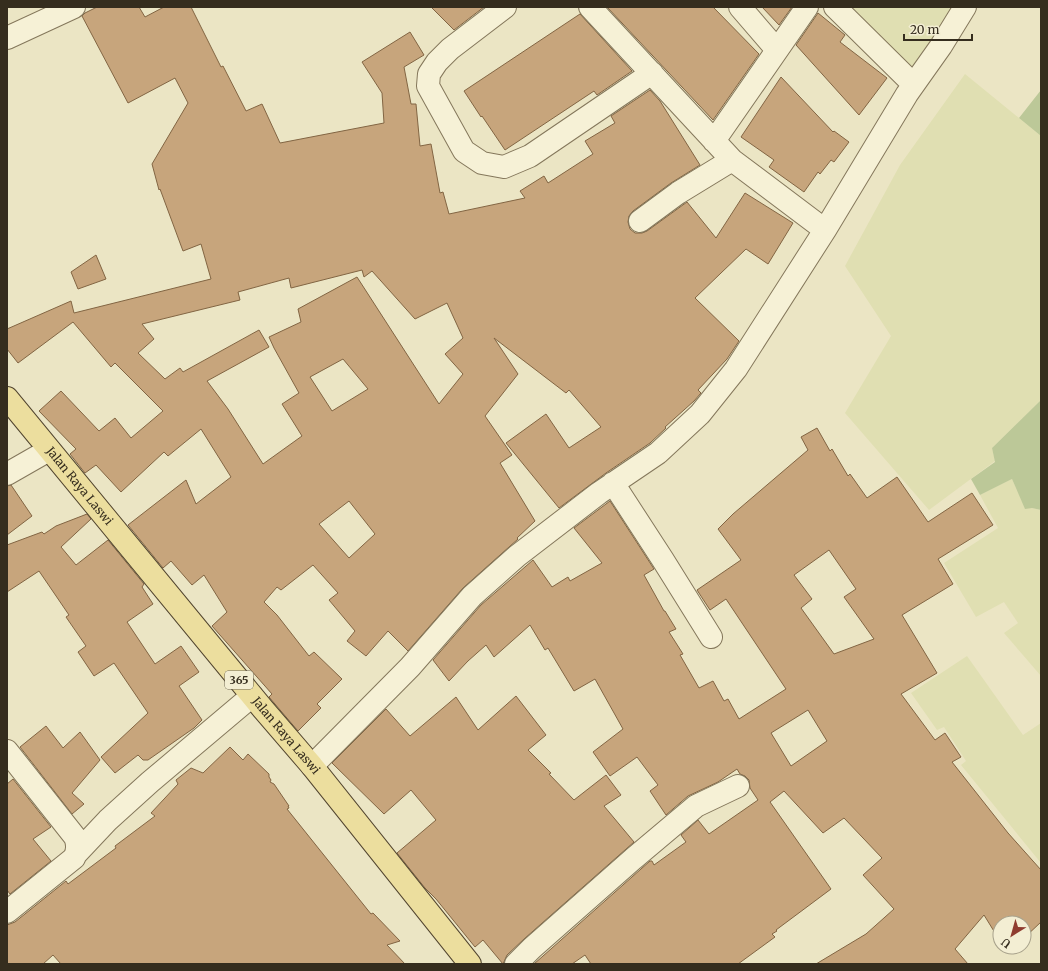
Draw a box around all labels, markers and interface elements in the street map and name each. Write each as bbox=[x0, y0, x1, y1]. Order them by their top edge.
scale bar bbox=[904, 16, 972, 42]
text: 20 m bbox=[910, 22, 939, 37]
street label: Jalan Raya Laswi bbox=[43, 443, 116, 528]
road number: 365 bbox=[225, 671, 253, 689]
street label: Jalan Raya Laswi bbox=[249, 693, 324, 777]
north arrow bbox=[992, 915, 1032, 955]
text: U bbox=[998, 934, 1013, 951]

